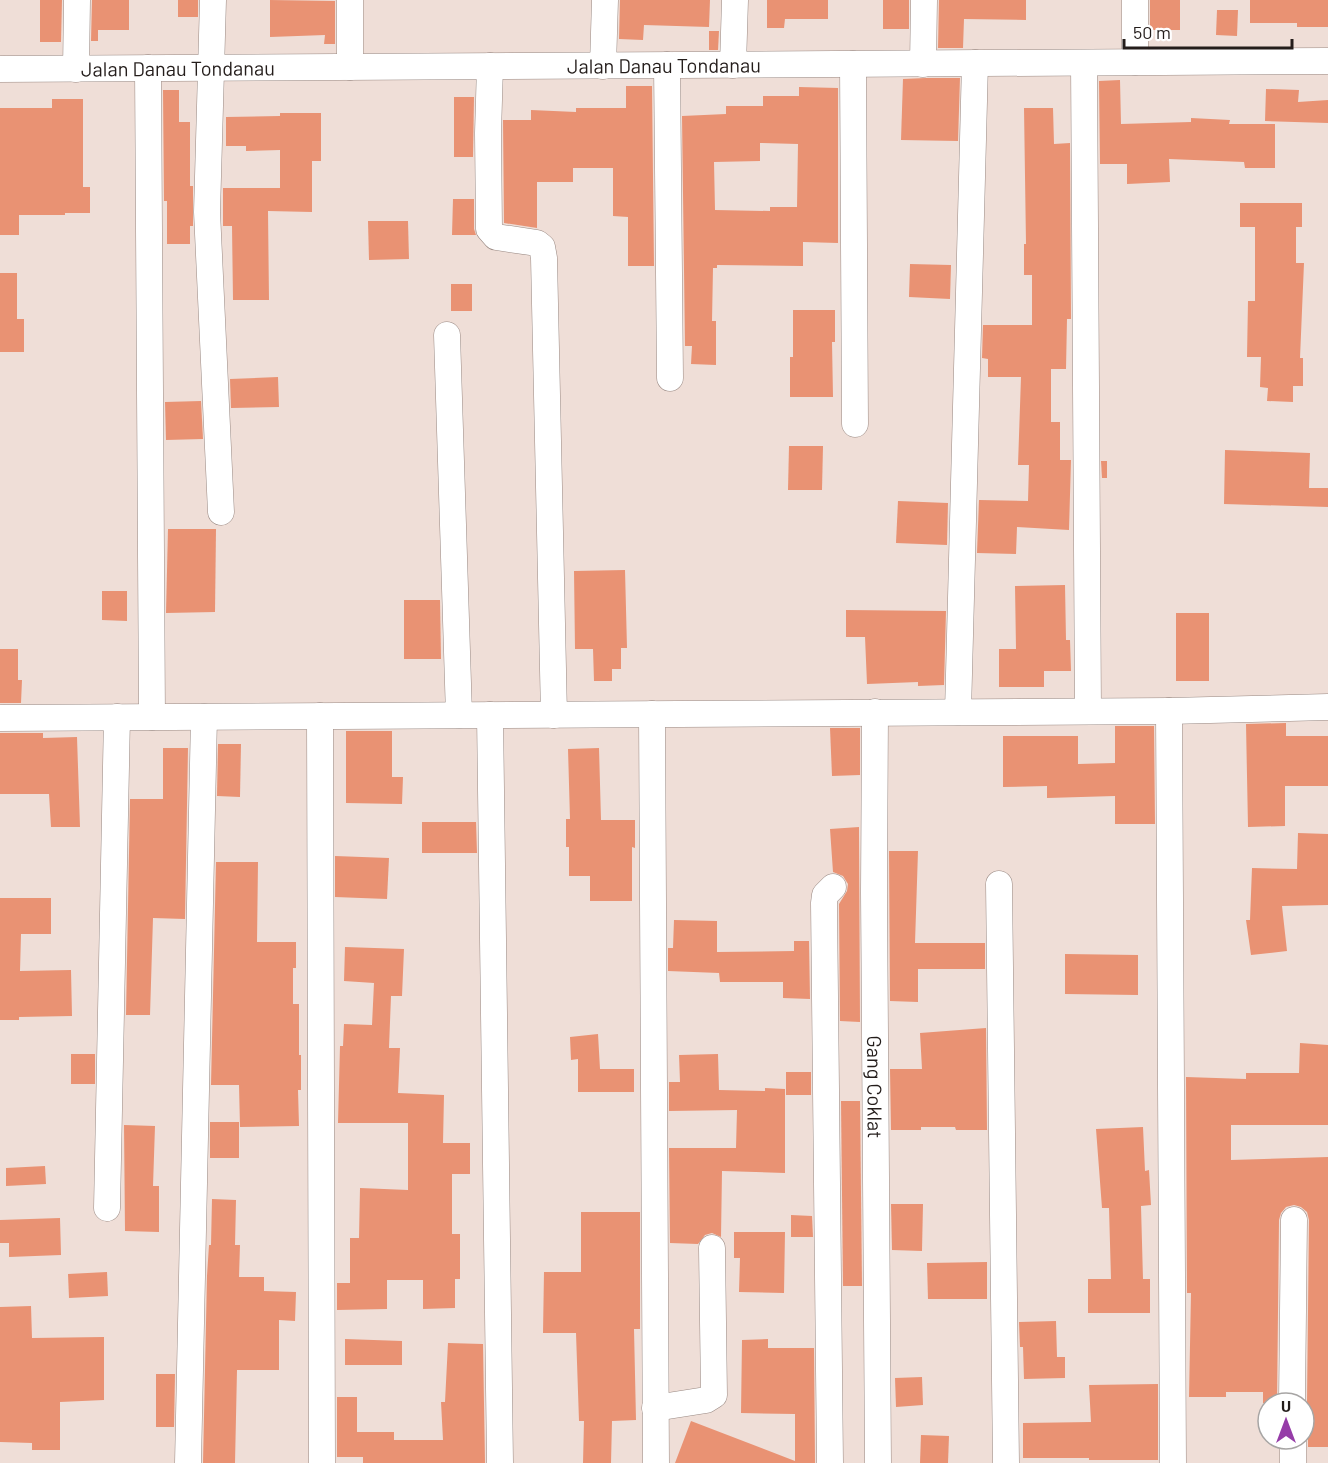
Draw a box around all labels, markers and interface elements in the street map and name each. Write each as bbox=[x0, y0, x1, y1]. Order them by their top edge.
scale bar bbox=[1124, 12, 1292, 50]
text: 50 m bbox=[1133, 21, 1171, 43]
street label: Jalan Danau Tondanau bbox=[567, 52, 761, 78]
street label: Jalan Danau Tondanau bbox=[81, 55, 275, 81]
street label: Gang Coklat bbox=[863, 1035, 888, 1139]
north arrow bbox=[1256, 1391, 1316, 1451]
text: U bbox=[1281, 1396, 1291, 1415]

